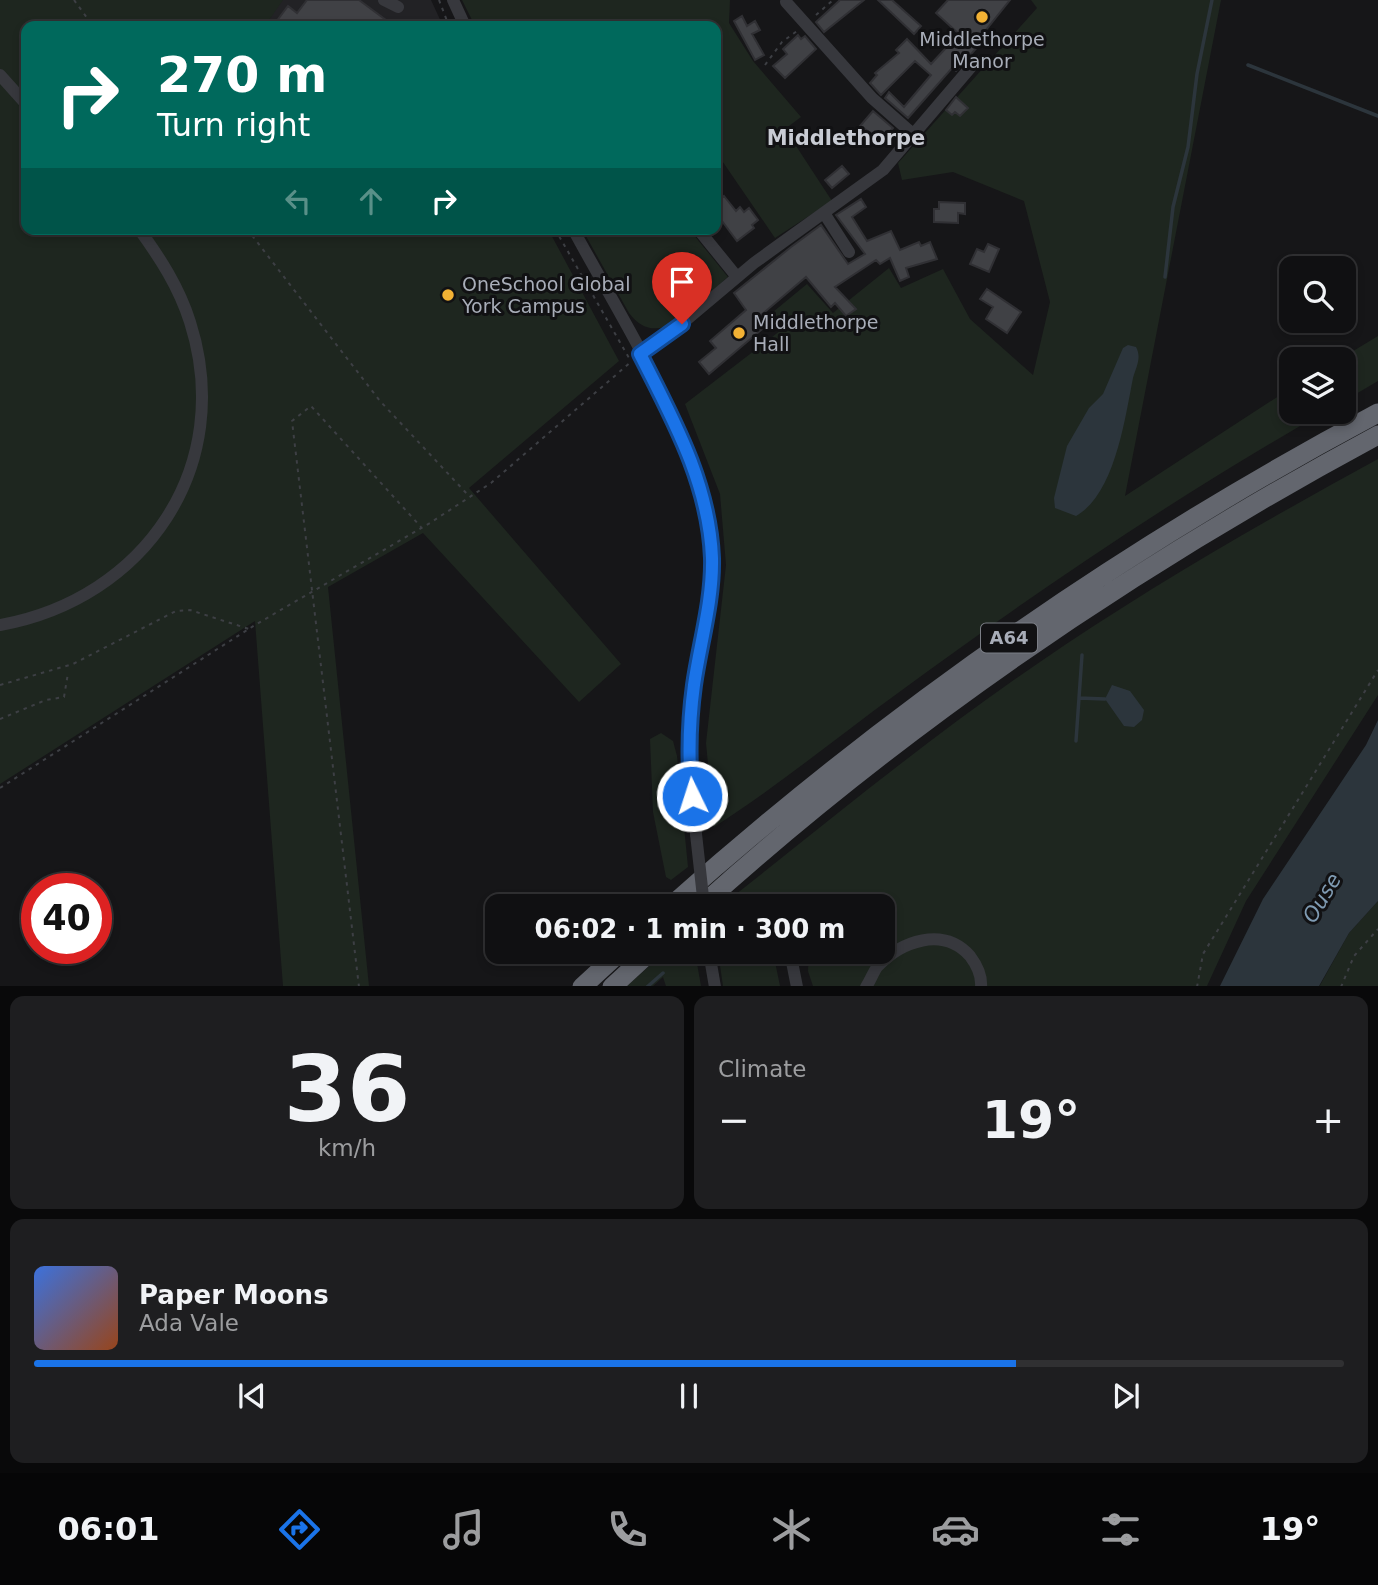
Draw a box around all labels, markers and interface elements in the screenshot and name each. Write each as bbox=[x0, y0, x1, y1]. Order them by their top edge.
marker: Middlethorpe Manor bbox=[974, 9, 990, 25]
place label: Middlethorpe Manor bbox=[919, 28, 1045, 72]
text: 270 m bbox=[157, 47, 327, 104]
icon: right bbox=[42, 49, 133, 140]
text: Turn right bbox=[157, 106, 310, 144]
district label: Middlethorpe bbox=[767, 126, 925, 150]
icon: left bbox=[279, 182, 317, 220]
icon: ahead bbox=[352, 182, 390, 220]
icon: right bbox=[425, 182, 463, 220]
pin bbox=[652, 252, 712, 324]
map controls bbox=[1279, 256, 1356, 424]
button: search bbox=[1279, 256, 1356, 333]
icon: arrive bbox=[663, 263, 701, 301]
place label: OneSchool Global York Campus bbox=[461, 273, 630, 317]
marker: OneSchool Global York Campus bbox=[440, 287, 456, 303]
place label: Middlethorpe Hall bbox=[753, 311, 878, 355]
marker: Middlethorpe Hall bbox=[731, 325, 747, 341]
button: layers bbox=[1279, 347, 1356, 424]
road number: A64 bbox=[981, 624, 1037, 652]
position arrow bbox=[655, 759, 729, 833]
water label: Ouse bbox=[1298, 869, 1346, 927]
speed limit sign: 40 bbox=[21, 873, 112, 964]
text: 06:02 · 1 min · 300 m bbox=[535, 914, 845, 944]
text: 36 bbox=[284, 1037, 410, 1142]
text: Climate bbox=[718, 1056, 807, 1082]
text: 19° bbox=[982, 1090, 1080, 1150]
text: − bbox=[718, 1098, 750, 1142]
text: + bbox=[1312, 1098, 1344, 1142]
text: km/h bbox=[318, 1135, 376, 1161]
text: Paper Moons bbox=[139, 1280, 329, 1310]
text: Ada Vale bbox=[139, 1310, 239, 1336]
icon: previous bbox=[233, 1377, 271, 1415]
icon: pause bbox=[670, 1377, 708, 1415]
icon: next bbox=[1107, 1377, 1145, 1415]
icon: directions bbox=[275, 1505, 324, 1554]
icon: music bbox=[439, 1505, 488, 1554]
icon: phone bbox=[603, 1505, 652, 1554]
icon: climate bbox=[767, 1505, 816, 1554]
icon: car bbox=[931, 1505, 980, 1554]
icon: filters bbox=[1096, 1505, 1145, 1554]
text: 06:01 bbox=[58, 1510, 159, 1548]
text: 19° bbox=[1260, 1510, 1320, 1548]

